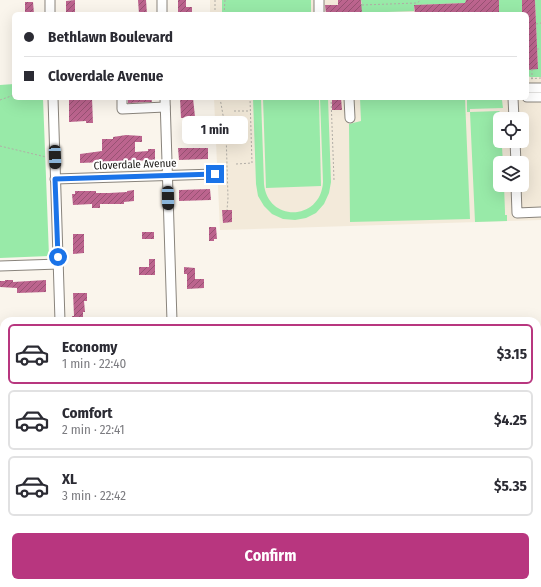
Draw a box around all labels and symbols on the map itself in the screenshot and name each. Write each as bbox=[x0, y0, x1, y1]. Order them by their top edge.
callout: 1 min bbox=[182, 116, 248, 144]
car bbox=[49, 145, 61, 169]
street label: Cloverdale Avenue bbox=[93, 157, 177, 172]
route end bbox=[206, 165, 224, 183]
car bbox=[162, 186, 174, 210]
route start bbox=[49, 248, 67, 266]

